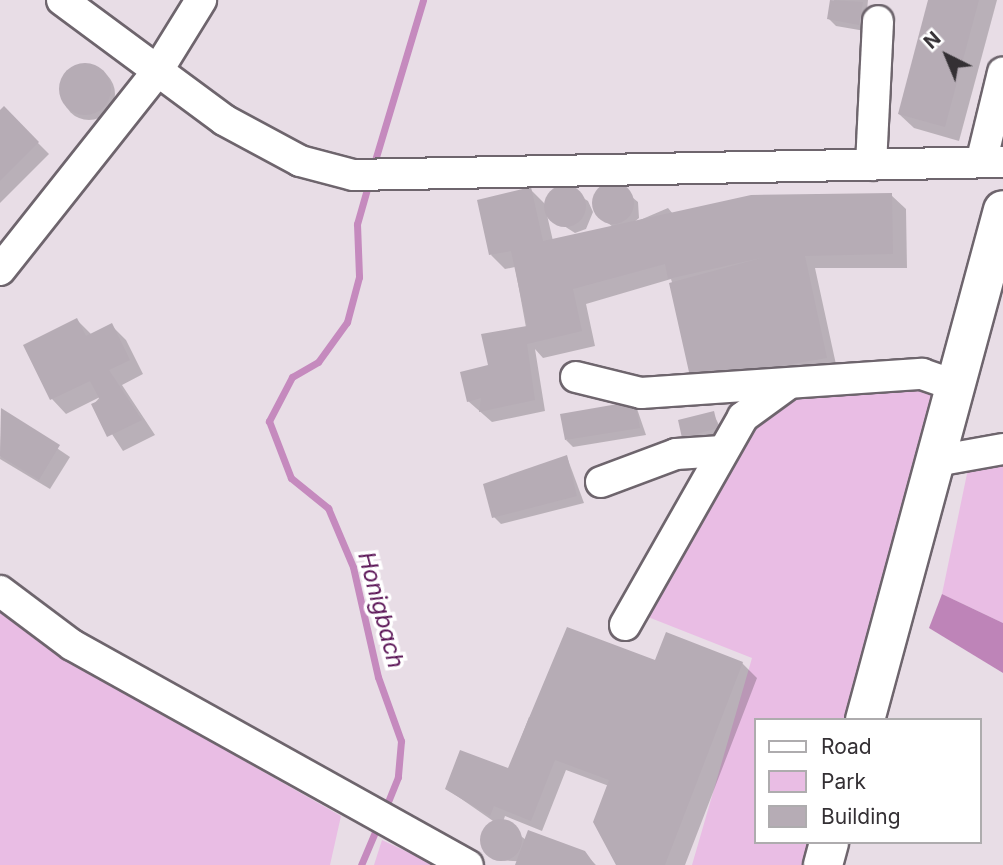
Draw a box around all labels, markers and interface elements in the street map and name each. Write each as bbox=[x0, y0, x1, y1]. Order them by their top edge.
north arrow bbox=[912, 21, 982, 91]
text: N bbox=[919, 27, 945, 54]
water label: Honigbach bbox=[352, 549, 410, 671]
legend bbox=[754, 718, 982, 844]
text: Road bbox=[821, 734, 872, 759]
text: Park bbox=[821, 769, 866, 794]
text: Building bbox=[821, 804, 901, 829]

